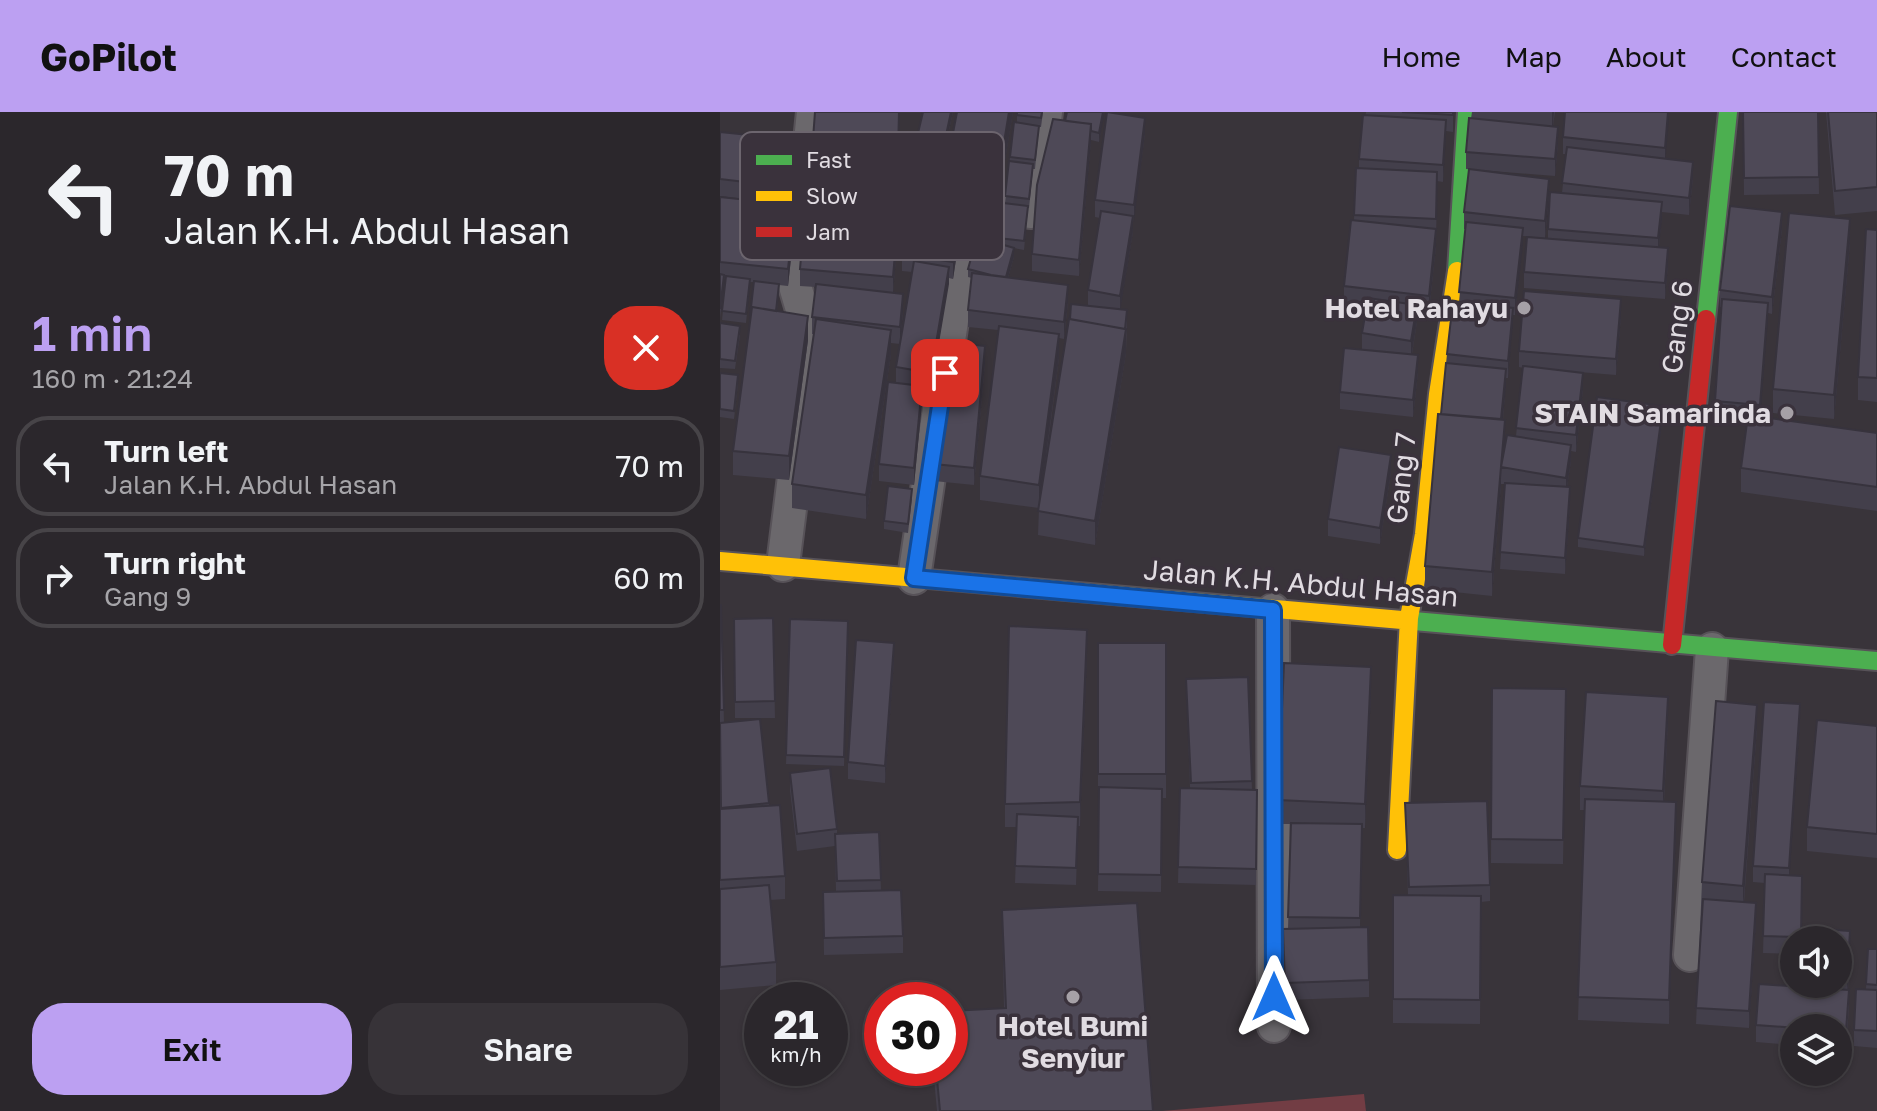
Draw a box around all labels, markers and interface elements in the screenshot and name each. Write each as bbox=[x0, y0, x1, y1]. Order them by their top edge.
text: GoPilot bbox=[40, 34, 177, 79]
text: Home bbox=[1382, 40, 1461, 73]
text: Map bbox=[1505, 40, 1562, 73]
text: About bbox=[1606, 40, 1687, 73]
text: Contact bbox=[1731, 40, 1837, 73]
legend bbox=[740, 132, 1004, 260]
text: 70 m bbox=[164, 141, 294, 208]
icon: left bbox=[32, 144, 136, 248]
text: Fast bbox=[806, 146, 852, 173]
text: Slow bbox=[806, 182, 858, 209]
text: Jalan K.H. Abdul Hasan bbox=[164, 209, 570, 252]
text: Jam bbox=[806, 218, 850, 245]
street label: Gang 6 bbox=[1654, 278, 1699, 376]
place label: Hotel Rahayu bbox=[1324, 291, 1508, 324]
marker: Hotel Rahayu bbox=[1515, 299, 1533, 317]
text: 1 min bbox=[32, 304, 152, 362]
button: close bbox=[604, 306, 688, 390]
pin bbox=[911, 339, 979, 407]
icon: arrive bbox=[923, 351, 967, 395]
text: 160 m · 21:24 bbox=[32, 363, 193, 394]
place label: STAIN Samarinda bbox=[1534, 396, 1771, 429]
marker: STAIN Samarinda bbox=[1778, 404, 1796, 422]
street label: Gang 7 bbox=[1379, 431, 1422, 525]
text: Turn left bbox=[104, 433, 229, 469]
icon: left bbox=[36, 444, 80, 488]
text: 70 m bbox=[615, 448, 684, 484]
text: Jalan K.H. Abdul Hasan bbox=[104, 469, 397, 500]
text: Turn right bbox=[104, 545, 246, 581]
street label: Jalan K.H. Abdul Hasan bbox=[1142, 552, 1460, 613]
icon: right bbox=[36, 556, 80, 600]
text: 60 m bbox=[613, 560, 684, 596]
text: Gang 9 bbox=[104, 581, 191, 612]
map controls bbox=[1780, 926, 1852, 1086]
button: sound bbox=[1780, 926, 1852, 998]
position arrow bbox=[1232, 955, 1316, 1039]
speed limit sign: 30 bbox=[864, 982, 968, 1086]
marker: Hotel Bumi Senyiur bbox=[1064, 988, 1082, 1006]
text: 21 bbox=[774, 1000, 819, 1048]
button: Exit bbox=[32, 1003, 352, 1095]
button: Share bbox=[368, 1003, 688, 1095]
place label: Hotel Bumi Senyiur bbox=[998, 1009, 1148, 1074]
button: layers bbox=[1780, 1014, 1852, 1086]
text: km/h bbox=[771, 1042, 821, 1066]

